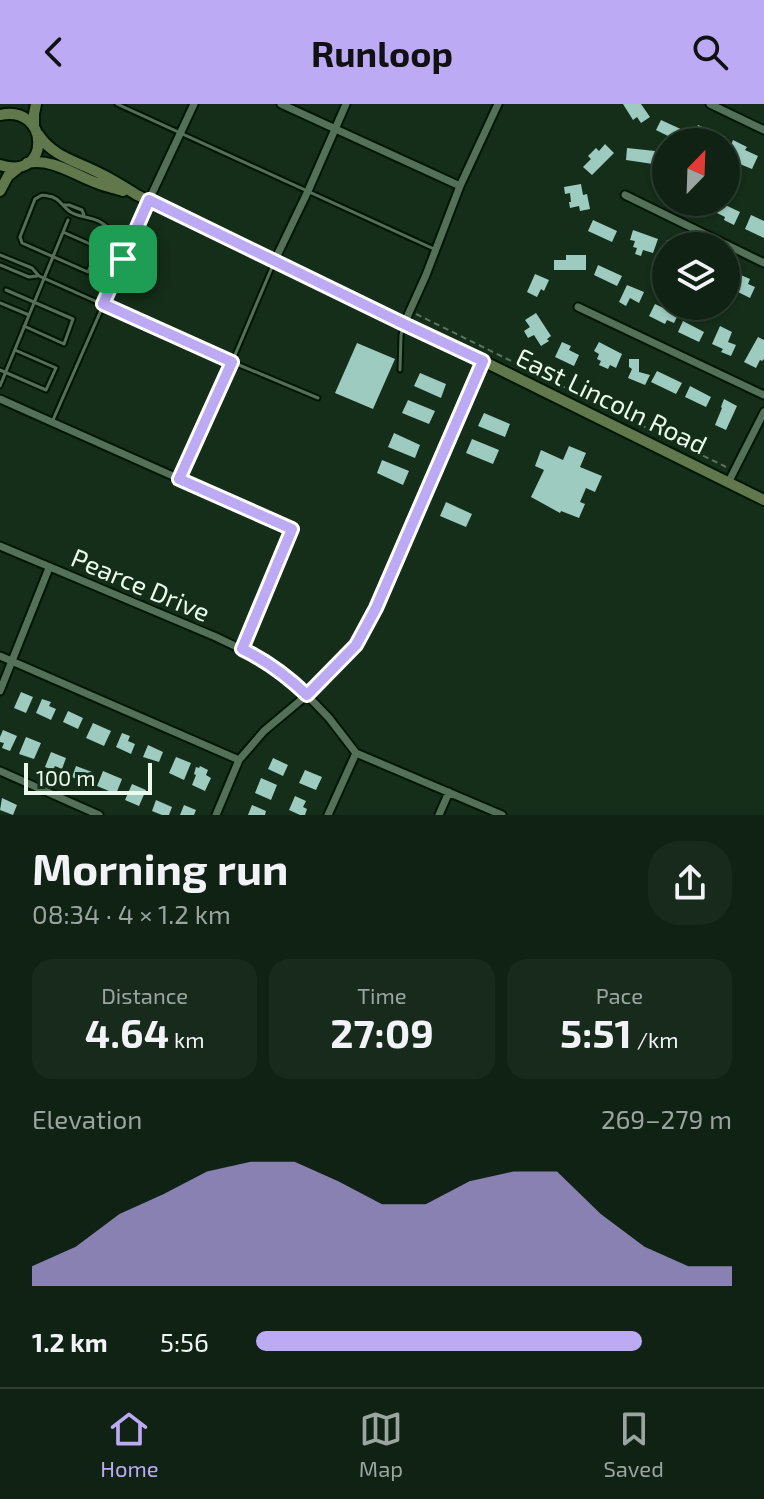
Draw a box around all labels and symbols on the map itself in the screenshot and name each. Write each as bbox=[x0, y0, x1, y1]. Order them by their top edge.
north arrow bbox=[652, 128, 740, 216]
pin bbox=[89, 225, 157, 293]
street label: East Lincoln Road bbox=[512, 340, 712, 460]
street label: Pearce Drive bbox=[67, 541, 215, 627]
scale bar bbox=[24, 759, 152, 795]

